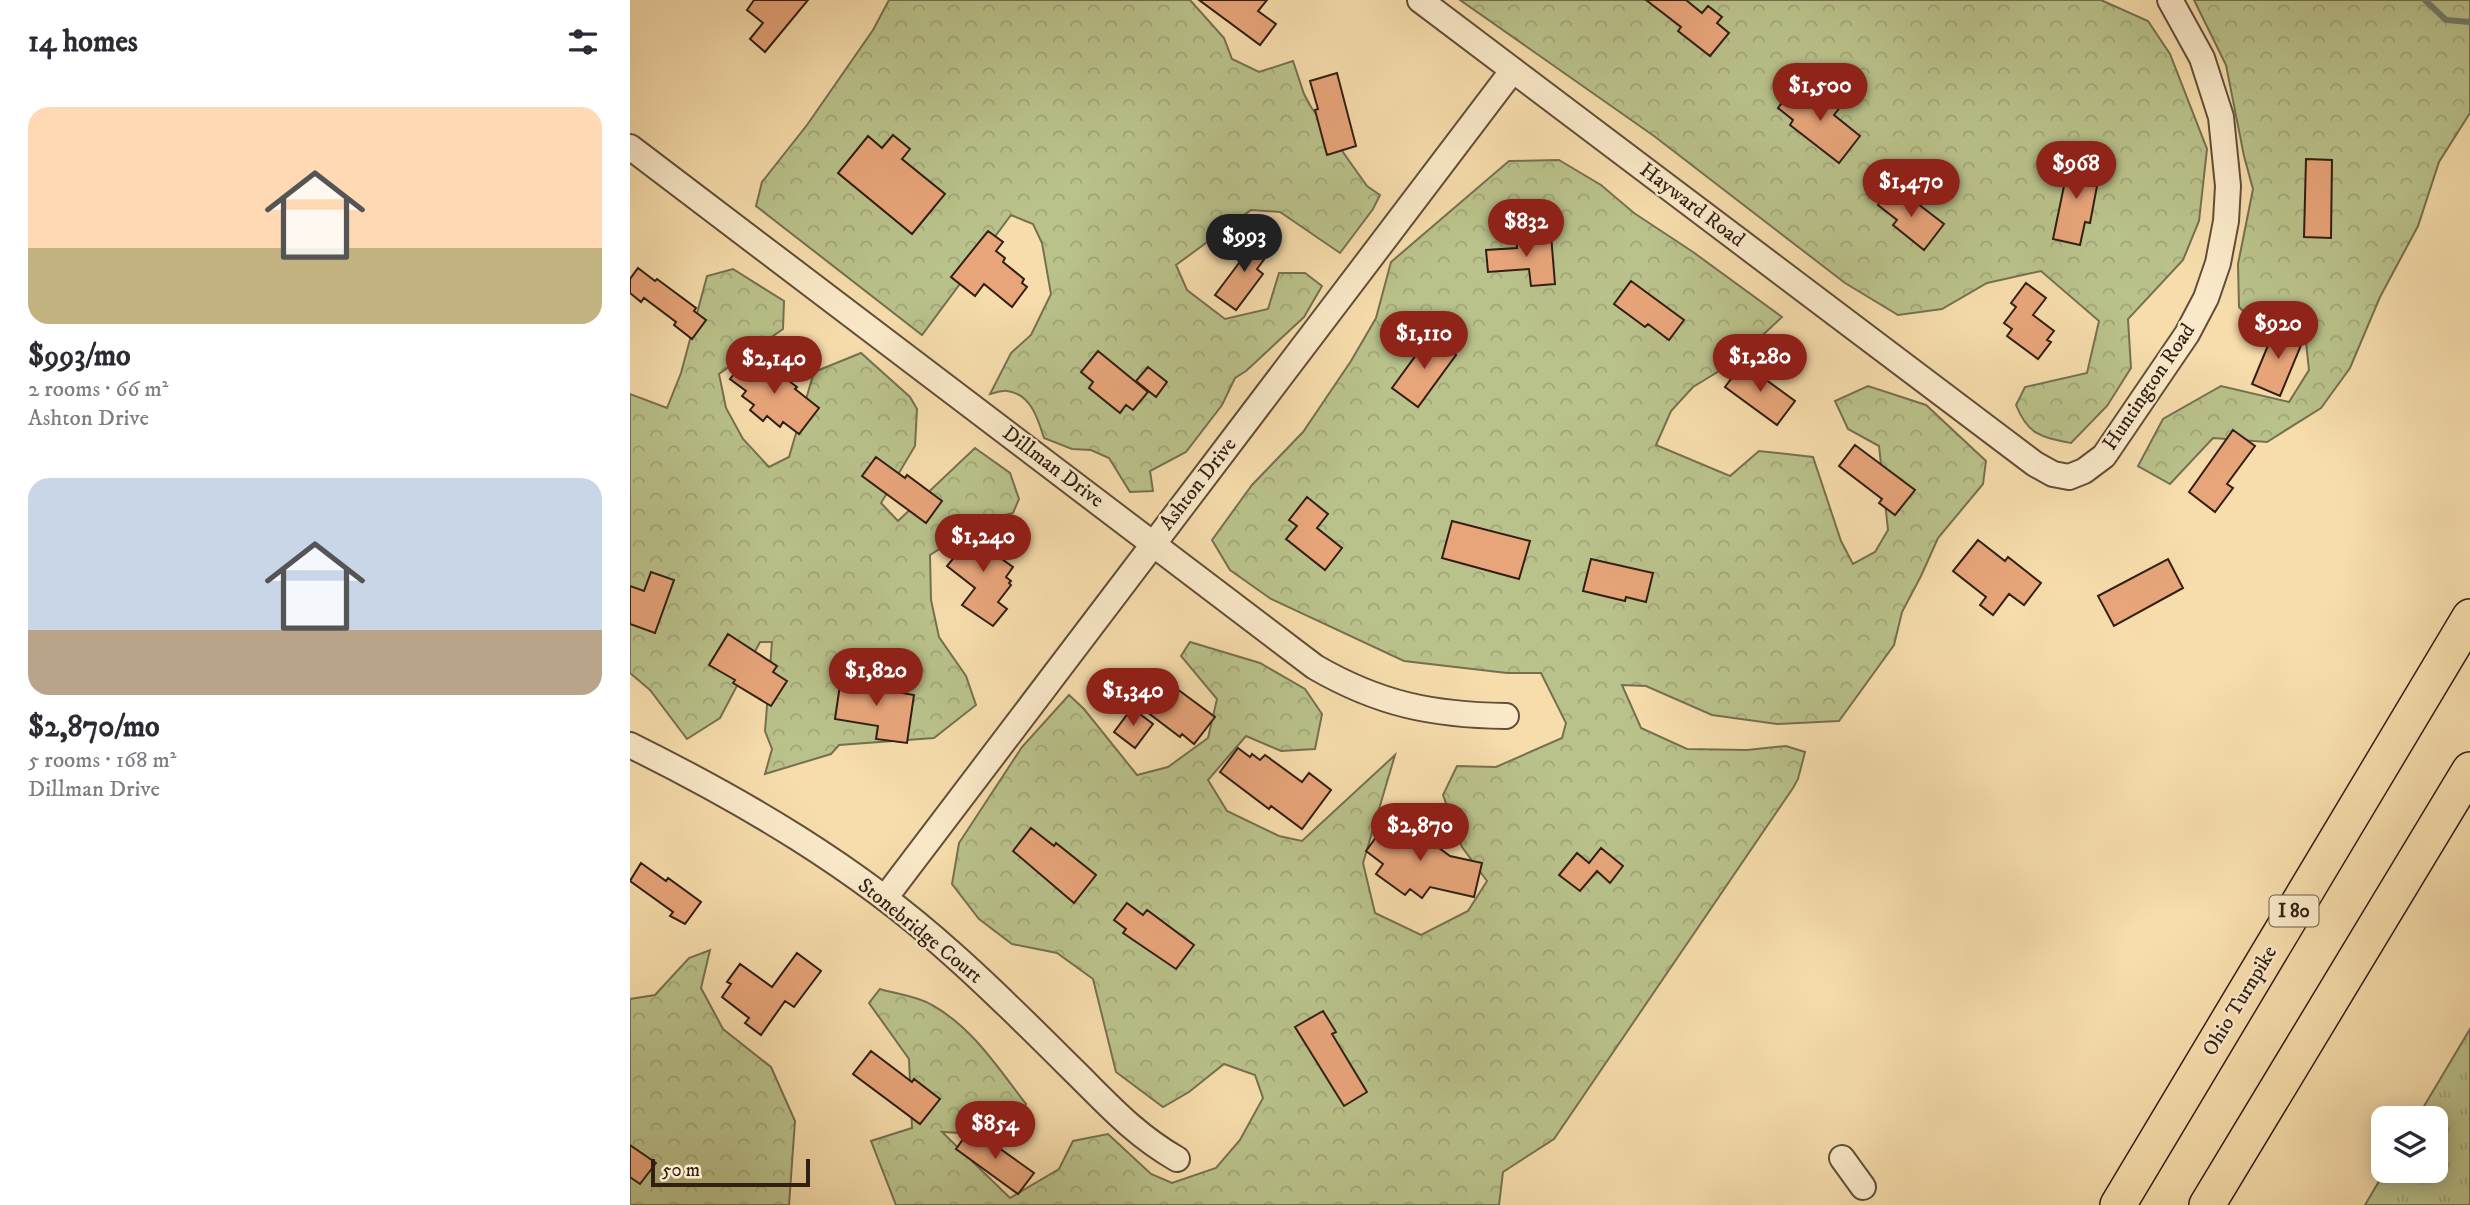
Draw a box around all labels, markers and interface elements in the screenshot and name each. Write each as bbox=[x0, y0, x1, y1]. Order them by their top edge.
icon: filters bbox=[564, 23, 602, 61]
text: 14 homes bbox=[28, 24, 138, 61]
pin: $1,500 bbox=[1763, 64, 1877, 123]
text: $1,500 bbox=[1788, 71, 1852, 100]
pin: $968 bbox=[2035, 142, 2117, 201]
text: $968 bbox=[2052, 149, 2100, 178]
icon: home bbox=[252, 152, 378, 278]
street label: Hayward Road bbox=[1634, 157, 1750, 253]
pin: $1,470 bbox=[1854, 160, 1968, 219]
text: $1,470 bbox=[1879, 167, 1943, 196]
pin: $832 bbox=[1485, 200, 1567, 259]
text: $832 bbox=[1504, 207, 1548, 236]
pin: $993 bbox=[1203, 215, 1285, 274]
text: $993 bbox=[1222, 222, 1266, 251]
pin: $920 bbox=[2237, 302, 2319, 361]
text: $920 bbox=[2254, 309, 2302, 338]
pin: $1,110 bbox=[1367, 312, 1481, 371]
street label: Huntington Road bbox=[2097, 318, 2201, 455]
text: $1,110 bbox=[1396, 319, 1452, 348]
pin: $1,280 bbox=[1703, 334, 1817, 394]
pin: $2,140 bbox=[717, 336, 831, 396]
text: $993/mo bbox=[28, 338, 131, 375]
text: $1,280 bbox=[1729, 342, 1791, 371]
text: $2,140 bbox=[742, 344, 806, 373]
text: 2 rooms · 66 m² bbox=[28, 375, 168, 404]
text: Ashton Drive bbox=[28, 404, 149, 433]
street label: Dillman Drive bbox=[997, 420, 1109, 514]
street label: Ashton Drive bbox=[1154, 432, 1242, 536]
pin: $1,240 bbox=[926, 514, 1040, 574]
text: $1,240 bbox=[951, 522, 1015, 551]
icon: home bbox=[252, 523, 378, 649]
pin: $1,820 bbox=[819, 648, 933, 708]
text: $1,820 bbox=[845, 656, 907, 685]
pin: $1,340 bbox=[1076, 668, 1190, 728]
text: $1,340 bbox=[1102, 676, 1164, 705]
text: $2,870/mo bbox=[28, 709, 160, 746]
text: 5 rooms · 168 m² bbox=[28, 746, 176, 775]
text: Dillman Drive bbox=[28, 775, 160, 804]
pin: $2,870 bbox=[1363, 804, 1477, 863]
text: $2,870 bbox=[1387, 811, 1453, 840]
street label: Stonebridge Court bbox=[852, 873, 988, 990]
road number: I 80 bbox=[2270, 896, 2318, 926]
street label: Ohio Turnpike bbox=[2197, 941, 2283, 1061]
pin: $854 bbox=[954, 1102, 1036, 1161]
map controls bbox=[2371, 1106, 2448, 1183]
button: layers bbox=[2371, 1106, 2448, 1183]
text: $854 bbox=[971, 1109, 1019, 1138]
scale bar bbox=[651, 1156, 810, 1188]
text: 50 m bbox=[662, 1159, 700, 1182]

